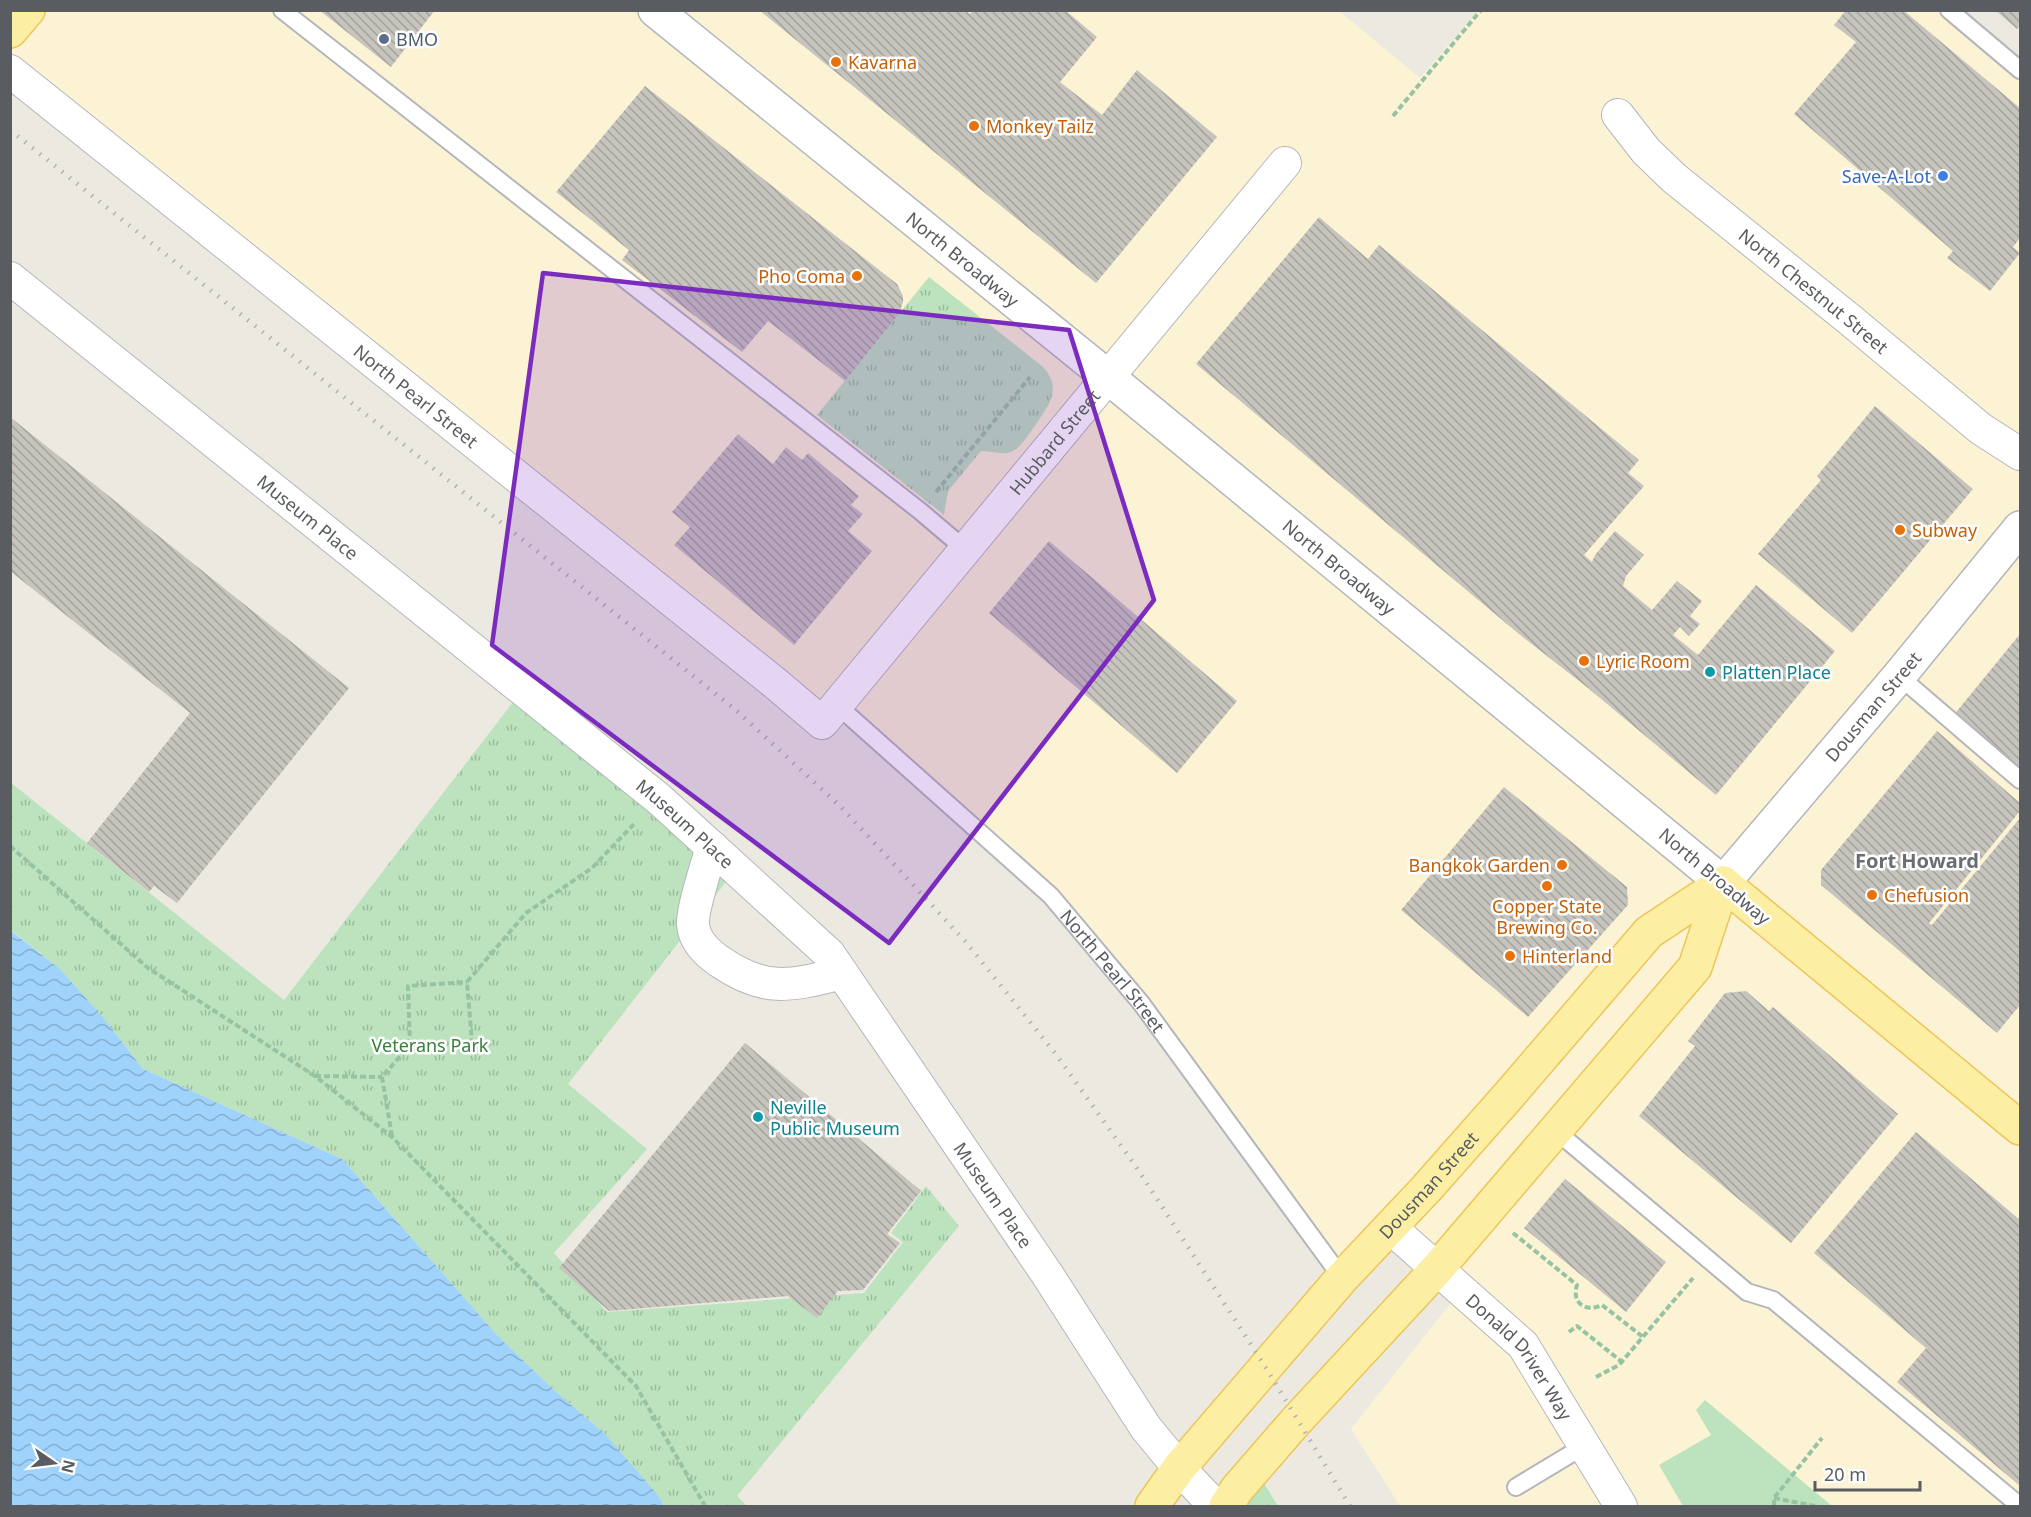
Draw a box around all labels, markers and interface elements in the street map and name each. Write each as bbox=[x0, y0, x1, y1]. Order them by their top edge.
place label: BMO bbox=[396, 27, 438, 51]
marker: BMO bbox=[377, 32, 391, 46]
place label: Kavarna bbox=[848, 50, 917, 74]
marker: Kavarna bbox=[829, 55, 843, 69]
place label: Monkey Tailz bbox=[986, 114, 1094, 138]
marker: Monkey Tailz bbox=[967, 119, 981, 133]
place label: Save-A-Lot bbox=[1842, 164, 1931, 188]
marker: Save-A-Lot bbox=[1936, 169, 1950, 183]
street label: North Broadway bbox=[901, 206, 1025, 313]
street label: North Chestnut Street bbox=[1734, 223, 1894, 359]
place label: Pho Coma bbox=[758, 264, 845, 288]
marker: Pho Coma bbox=[850, 269, 864, 283]
street label: North Pearl Street bbox=[349, 339, 483, 453]
street label: Hubbard Street bbox=[1004, 384, 1105, 500]
street label: Museum Place bbox=[252, 469, 363, 565]
street label: North Broadway bbox=[1278, 514, 1401, 621]
place label: Subway bbox=[1912, 518, 1978, 542]
marker: Subway bbox=[1893, 523, 1907, 537]
street label: Dousman Street bbox=[1820, 646, 1927, 766]
place label: Lyric Room bbox=[1596, 649, 1690, 673]
marker: Lyric Room bbox=[1577, 654, 1591, 668]
place label: Platten Place bbox=[1722, 660, 1831, 684]
marker: Platten Place bbox=[1703, 665, 1717, 679]
street label: Museum Place bbox=[631, 773, 739, 874]
street label: North Broadway bbox=[1654, 822, 1776, 930]
district label: Fort Howard bbox=[1855, 847, 1979, 874]
place label: Bangkok Garden bbox=[1409, 853, 1550, 877]
marker: Bangkok Garden bbox=[1555, 858, 1569, 872]
marker: Copper State Brewing Co. bbox=[1540, 879, 1554, 893]
place label: Chefusion bbox=[1884, 883, 1969, 907]
marker: Chefusion bbox=[1865, 888, 1879, 902]
place label: Copper State Brewing Co. bbox=[1492, 894, 1602, 939]
street label: North Pearl Street bbox=[1055, 904, 1171, 1038]
place label: Hinterland bbox=[1522, 944, 1612, 968]
marker: Hinterland bbox=[1503, 949, 1517, 963]
park label: Veterans Park bbox=[372, 1033, 489, 1057]
place label: Neville Public Museum bbox=[770, 1095, 900, 1140]
marker: Neville Public Museum bbox=[751, 1110, 765, 1124]
street label: Dousman Street bbox=[1374, 1126, 1484, 1244]
street label: Museum Place bbox=[949, 1137, 1038, 1253]
street label: Donald Driver Way bbox=[1461, 1288, 1578, 1425]
north arrow bbox=[24, 1433, 84, 1493]
scale bar bbox=[1815, 1454, 1920, 1492]
text: N bbox=[56, 1458, 81, 1476]
text: 20 m bbox=[1824, 1462, 1866, 1486]

